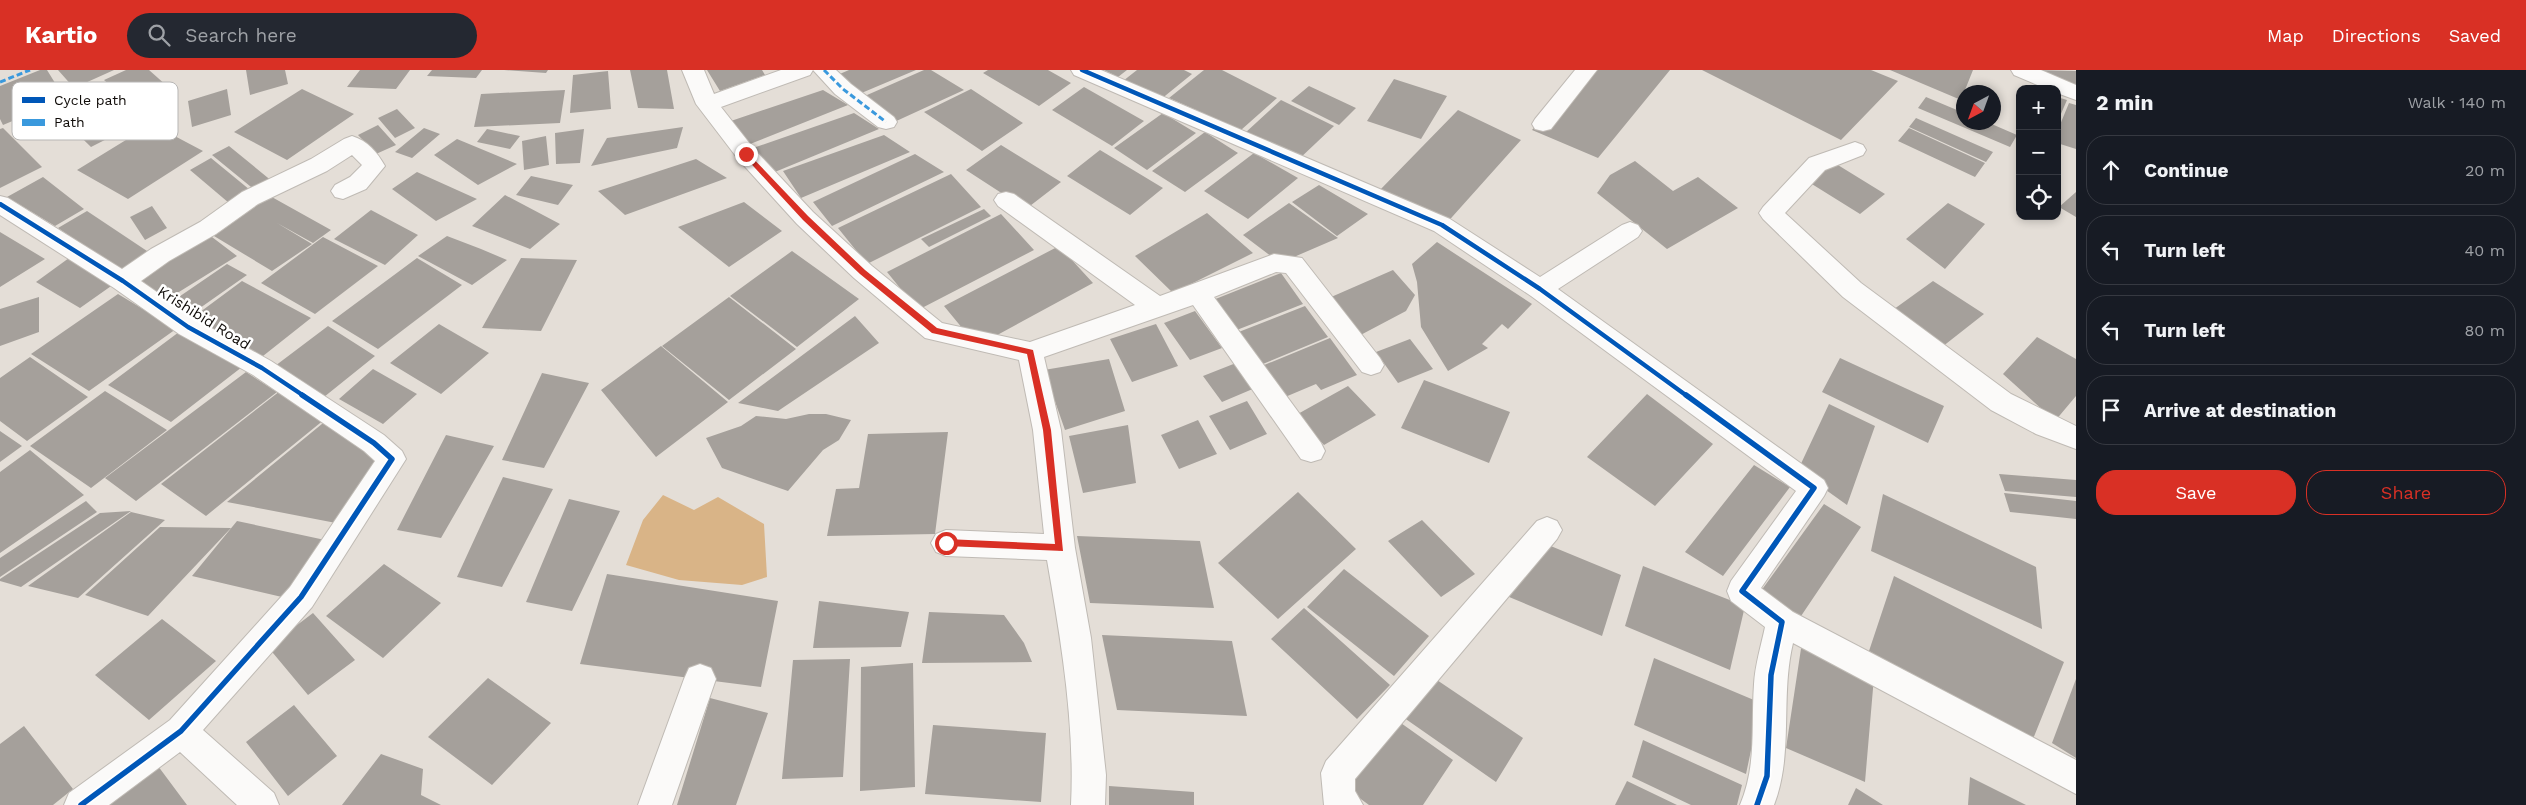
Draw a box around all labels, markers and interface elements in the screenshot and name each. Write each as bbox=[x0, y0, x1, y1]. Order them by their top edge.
search box bbox=[127, 13, 477, 58]
text: Kartio bbox=[25, 21, 97, 49]
icon: search bbox=[145, 21, 173, 49]
text: Search here bbox=[185, 24, 297, 47]
text: Map bbox=[2267, 25, 2304, 46]
text: Directions bbox=[2332, 25, 2421, 46]
text: Saved bbox=[2449, 25, 2501, 46]
legend bbox=[12, 82, 178, 140]
north arrow bbox=[1956, 85, 2001, 130]
map controls bbox=[2016, 85, 2061, 220]
button: + bbox=[2016, 85, 2061, 130]
text: 2 min bbox=[2096, 90, 2153, 115]
text: Cycle path bbox=[54, 92, 127, 108]
text: Walk · 140 m bbox=[2408, 93, 2506, 112]
text: Path bbox=[54, 114, 85, 130]
button: − bbox=[2016, 130, 2061, 175]
route end bbox=[735, 143, 758, 166]
icon: ahead bbox=[2097, 156, 2125, 184]
text: Continue bbox=[2144, 159, 2228, 182]
text: 20 m bbox=[2465, 161, 2505, 180]
button: locate bbox=[2016, 175, 2061, 220]
icon: left bbox=[2097, 236, 2125, 264]
text: Turn left bbox=[2144, 239, 2225, 262]
text: 40 m bbox=[2465, 241, 2505, 260]
street label: Krishibid Road bbox=[154, 282, 254, 354]
icon: left bbox=[2097, 316, 2125, 344]
text: Turn left bbox=[2144, 319, 2225, 342]
text: 80 m bbox=[2464, 321, 2505, 340]
icon: arrive bbox=[2097, 396, 2125, 424]
text: Arrive at destination bbox=[2144, 399, 2336, 422]
button: Save bbox=[2096, 470, 2296, 515]
button: Share bbox=[2306, 470, 2506, 515]
route start bbox=[935, 532, 958, 555]

